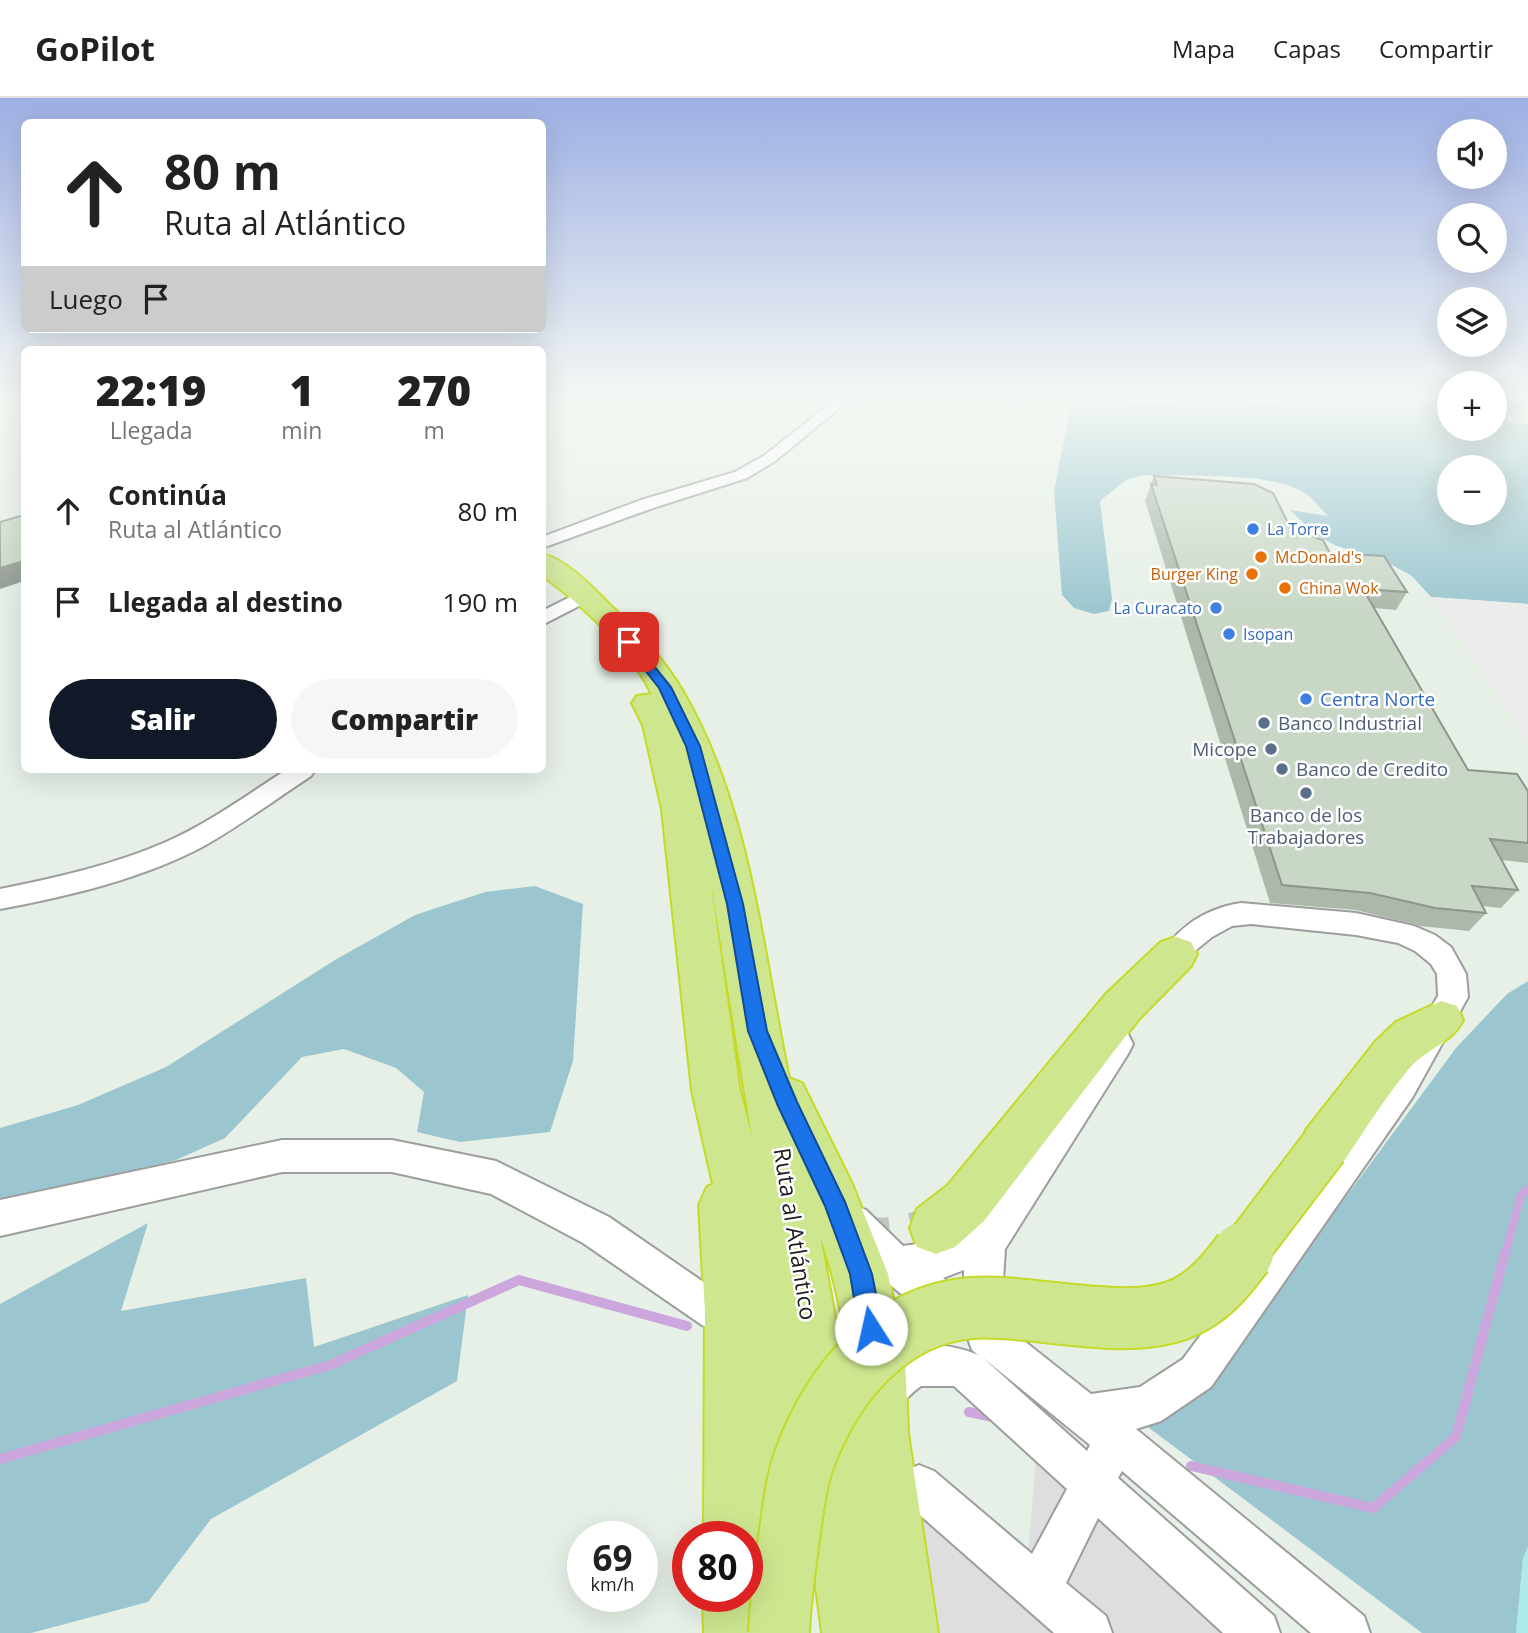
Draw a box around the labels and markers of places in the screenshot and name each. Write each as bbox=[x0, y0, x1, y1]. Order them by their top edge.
place label: La Torre bbox=[1267, 518, 1329, 540]
marker: La Torre bbox=[1245, 521, 1261, 537]
place label: McDonald's bbox=[1275, 546, 1362, 568]
marker: McDonald's bbox=[1253, 549, 1269, 565]
place label: Burger King bbox=[1151, 563, 1238, 585]
marker: Burger King bbox=[1244, 566, 1260, 582]
place label: China Wok bbox=[1299, 577, 1379, 599]
marker: China Wok bbox=[1277, 580, 1293, 596]
place label: La Curacato bbox=[1113, 597, 1202, 619]
marker: La Curacato bbox=[1208, 600, 1224, 616]
pin bbox=[599, 612, 659, 672]
place label: Isopan bbox=[1243, 623, 1293, 645]
marker: Isopan bbox=[1221, 626, 1237, 642]
place label: Centra Norte bbox=[1320, 686, 1435, 712]
marker: Centra Norte bbox=[1298, 691, 1314, 707]
place label: Banco Industrial bbox=[1278, 710, 1422, 736]
marker: Banco Industrial bbox=[1256, 715, 1272, 731]
place label: Micope bbox=[1192, 736, 1257, 762]
marker: Micope bbox=[1263, 741, 1279, 757]
place label: Banco de Credito bbox=[1296, 756, 1448, 782]
marker: Banco de Credito bbox=[1274, 761, 1290, 777]
marker: Banco de los Trabajadores bbox=[1298, 785, 1314, 801]
place label: Banco de los Trabajadores bbox=[1248, 802, 1364, 850]

